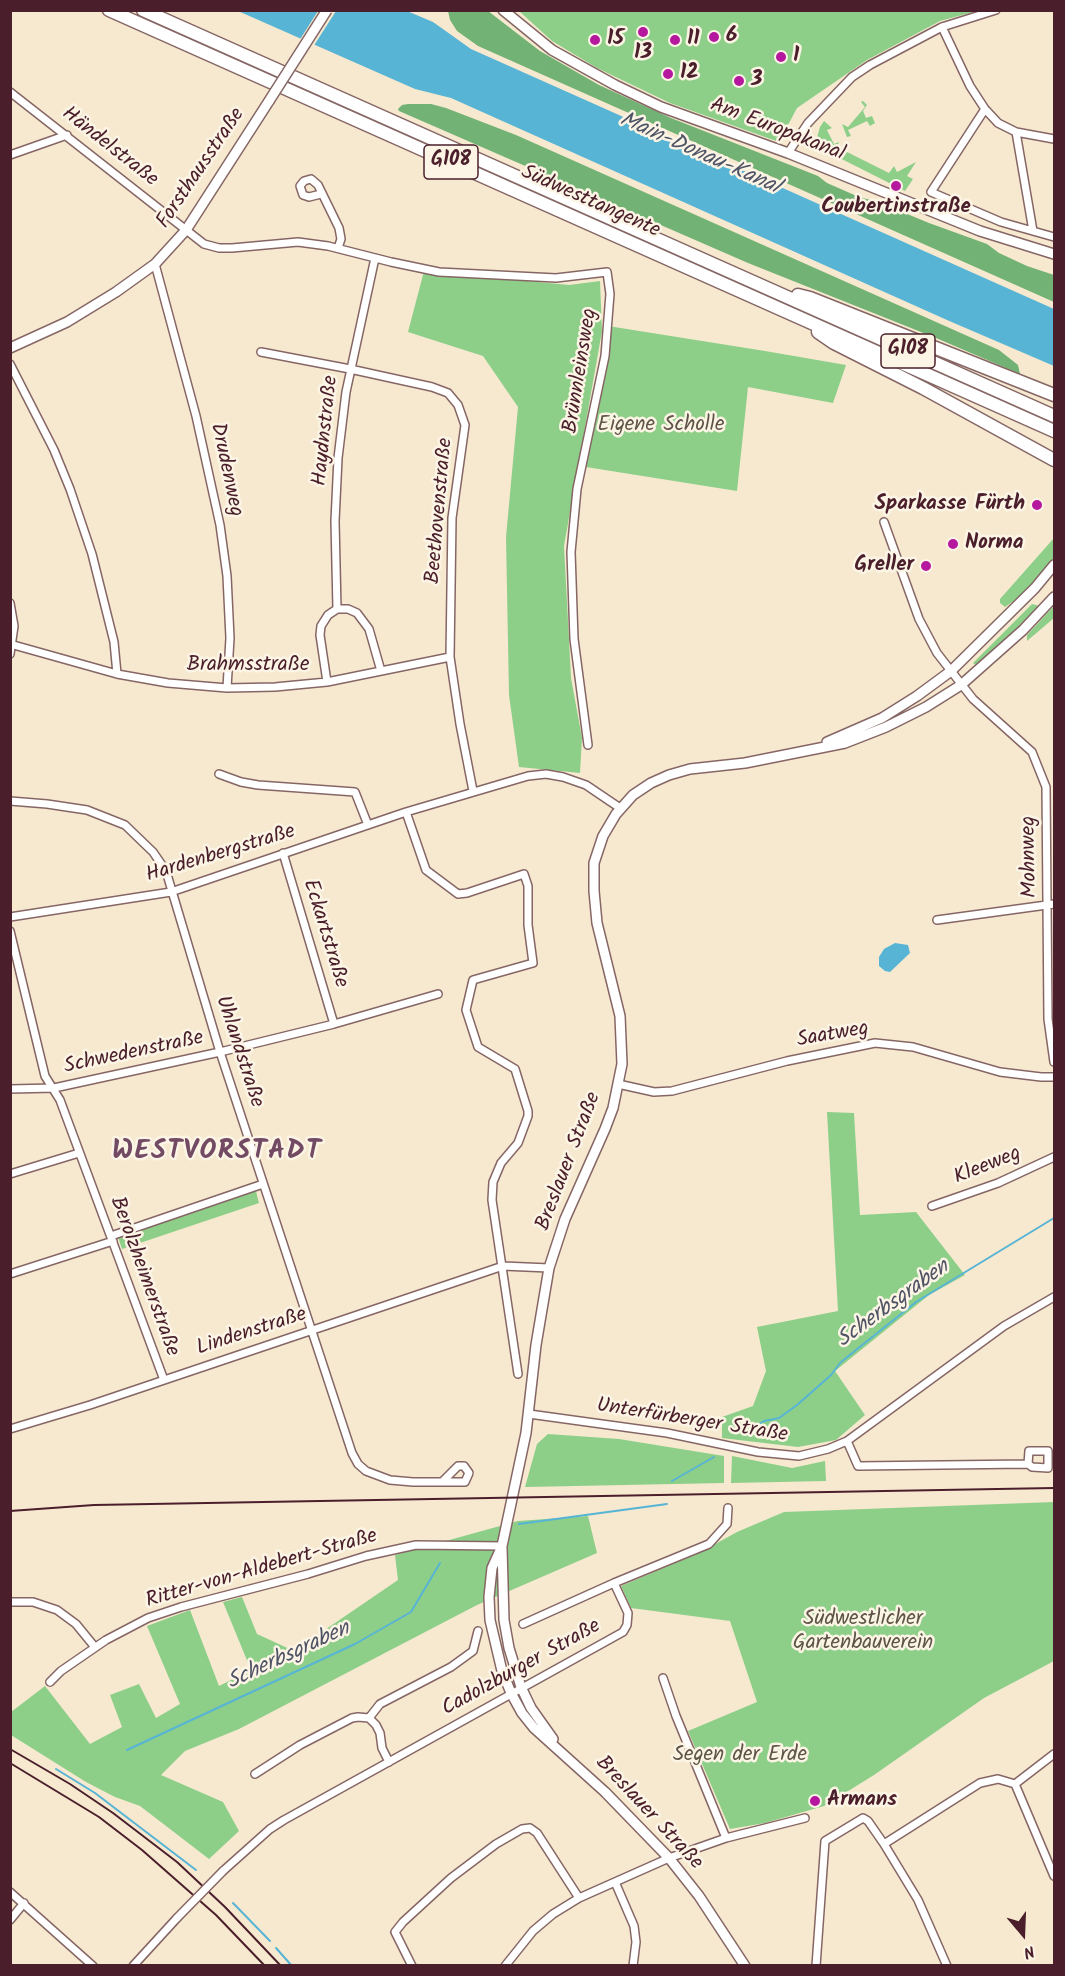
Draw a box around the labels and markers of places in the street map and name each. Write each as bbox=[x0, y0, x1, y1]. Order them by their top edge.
place label: 6 bbox=[726, 24, 737, 50]
marker: 13 bbox=[636, 25, 650, 39]
place label: 15 bbox=[607, 27, 624, 53]
place label: 11 bbox=[687, 27, 700, 53]
marker: 6 bbox=[707, 30, 721, 44]
marker: 15 bbox=[588, 33, 602, 47]
marker: 11 bbox=[668, 33, 682, 47]
place label: 13 bbox=[634, 41, 652, 67]
place label: 1 bbox=[793, 44, 799, 70]
marker: 1 bbox=[774, 50, 788, 64]
place label: 12 bbox=[680, 61, 699, 87]
marker: 12 bbox=[661, 67, 675, 81]
place label: 3 bbox=[751, 68, 762, 94]
marker: 3 bbox=[732, 74, 746, 88]
marker: Coubertinstraße bbox=[889, 179, 903, 193]
place label: Coubertinstraße bbox=[821, 195, 971, 221]
place label: Sparkasse Fürth bbox=[874, 492, 1025, 518]
marker: Sparkasse Fürth bbox=[1030, 498, 1044, 512]
place label: Norma bbox=[965, 531, 1023, 557]
marker: Norma bbox=[946, 537, 960, 551]
place label: Greller bbox=[855, 553, 914, 579]
marker: Greller bbox=[919, 559, 933, 573]
place label: Armans bbox=[827, 1788, 897, 1814]
marker: Armans bbox=[808, 1794, 822, 1808]

